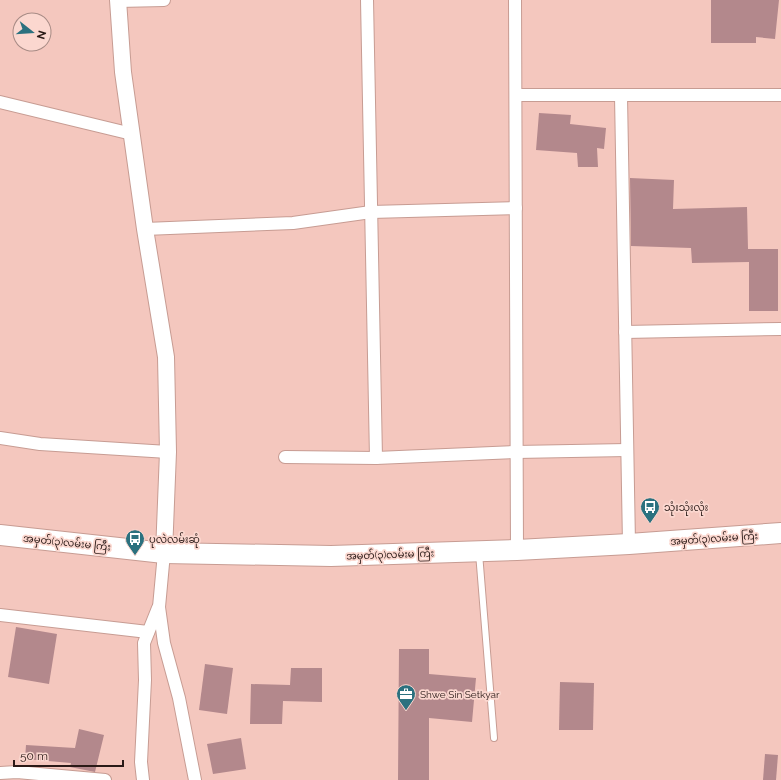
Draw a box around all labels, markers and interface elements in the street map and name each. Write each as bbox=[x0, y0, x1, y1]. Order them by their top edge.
north arrow bbox=[12, 12, 52, 52]
text: N bbox=[34, 29, 49, 41]
bus stop icon: သုံးသုံးလုံး bbox=[639, 496, 661, 524]
place label: သုံးသုံးလုံး bbox=[664, 501, 708, 516]
bus stop icon: ပုလဲလမ်းဆုံ bbox=[124, 528, 146, 556]
street label: အမှတ်(၃)လမ်းမ ကြီး bbox=[670, 528, 759, 550]
street label: အမှတ်(၃)လမ်းမ ကြီး bbox=[22, 530, 111, 556]
place label: ပုလဲလမ်းဆုံ bbox=[149, 532, 200, 548]
street label: အမှတ်(၃)လမ်းမ ကြီး bbox=[346, 545, 434, 565]
office icon: Shwe Sin Setkyar bbox=[395, 683, 417, 711]
place label: Shwe Sin Setkyar bbox=[420, 689, 500, 700]
scale bar bbox=[14, 742, 123, 768]
text: 50 m bbox=[20, 749, 48, 763]

